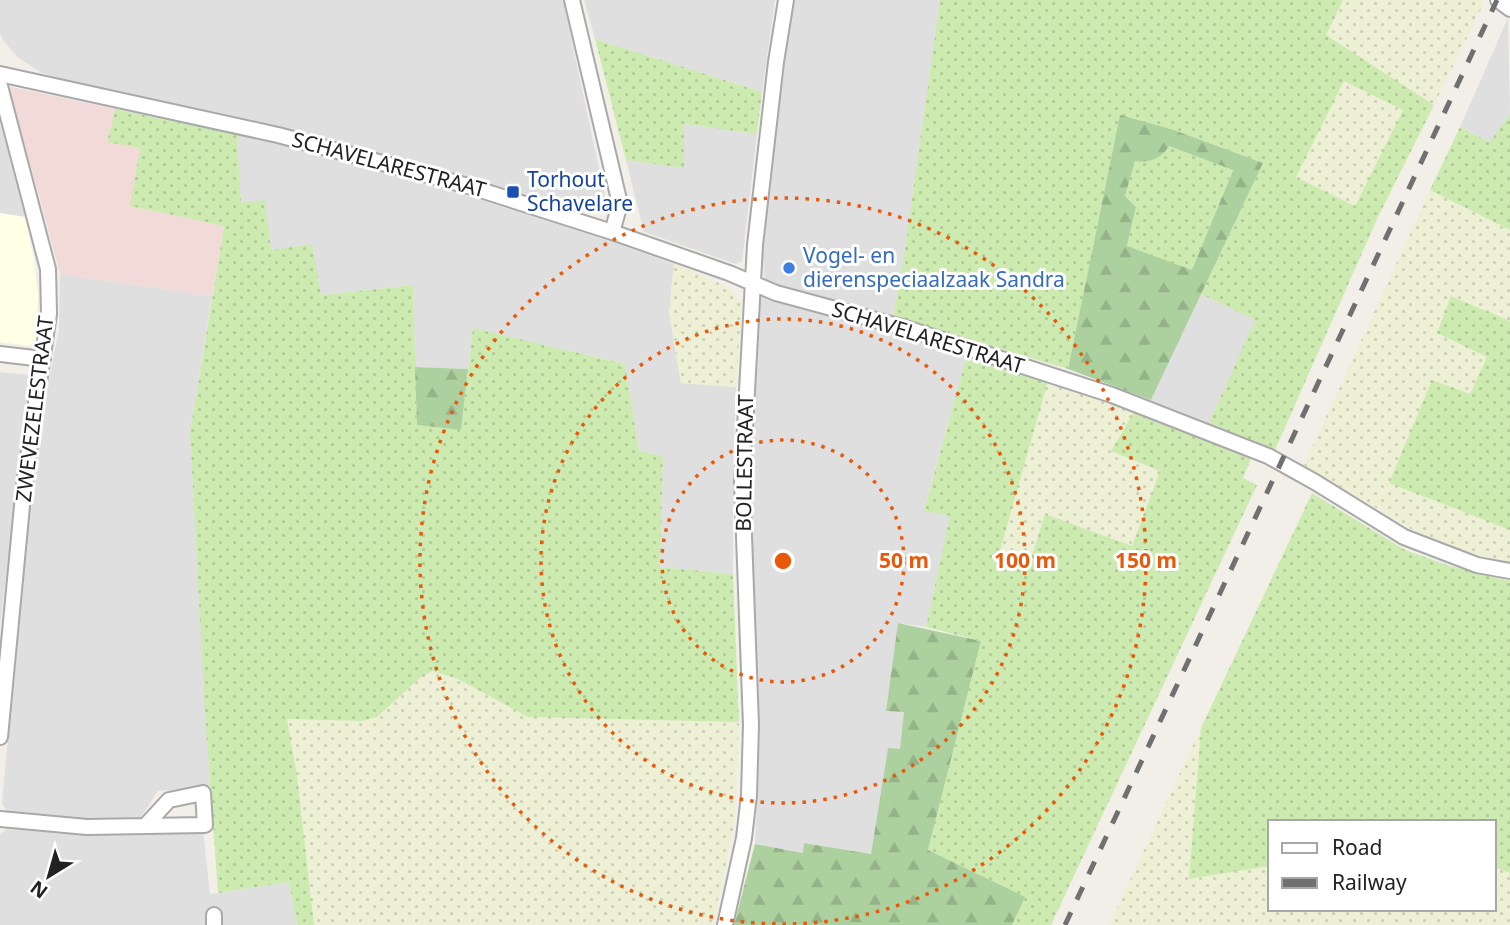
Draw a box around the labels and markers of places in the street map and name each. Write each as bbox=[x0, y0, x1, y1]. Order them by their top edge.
place label: Torhout Schavelare bbox=[527, 165, 633, 217]
marker: Torhout Schavelare bbox=[505, 184, 521, 200]
place label: Vogel- en dierenspeciaalzaak Sandra bbox=[803, 241, 1065, 293]
marker: Vogel- en dierenspeciaalzaak Sandra bbox=[781, 260, 797, 276]
centre of rings bbox=[771, 549, 795, 573]

